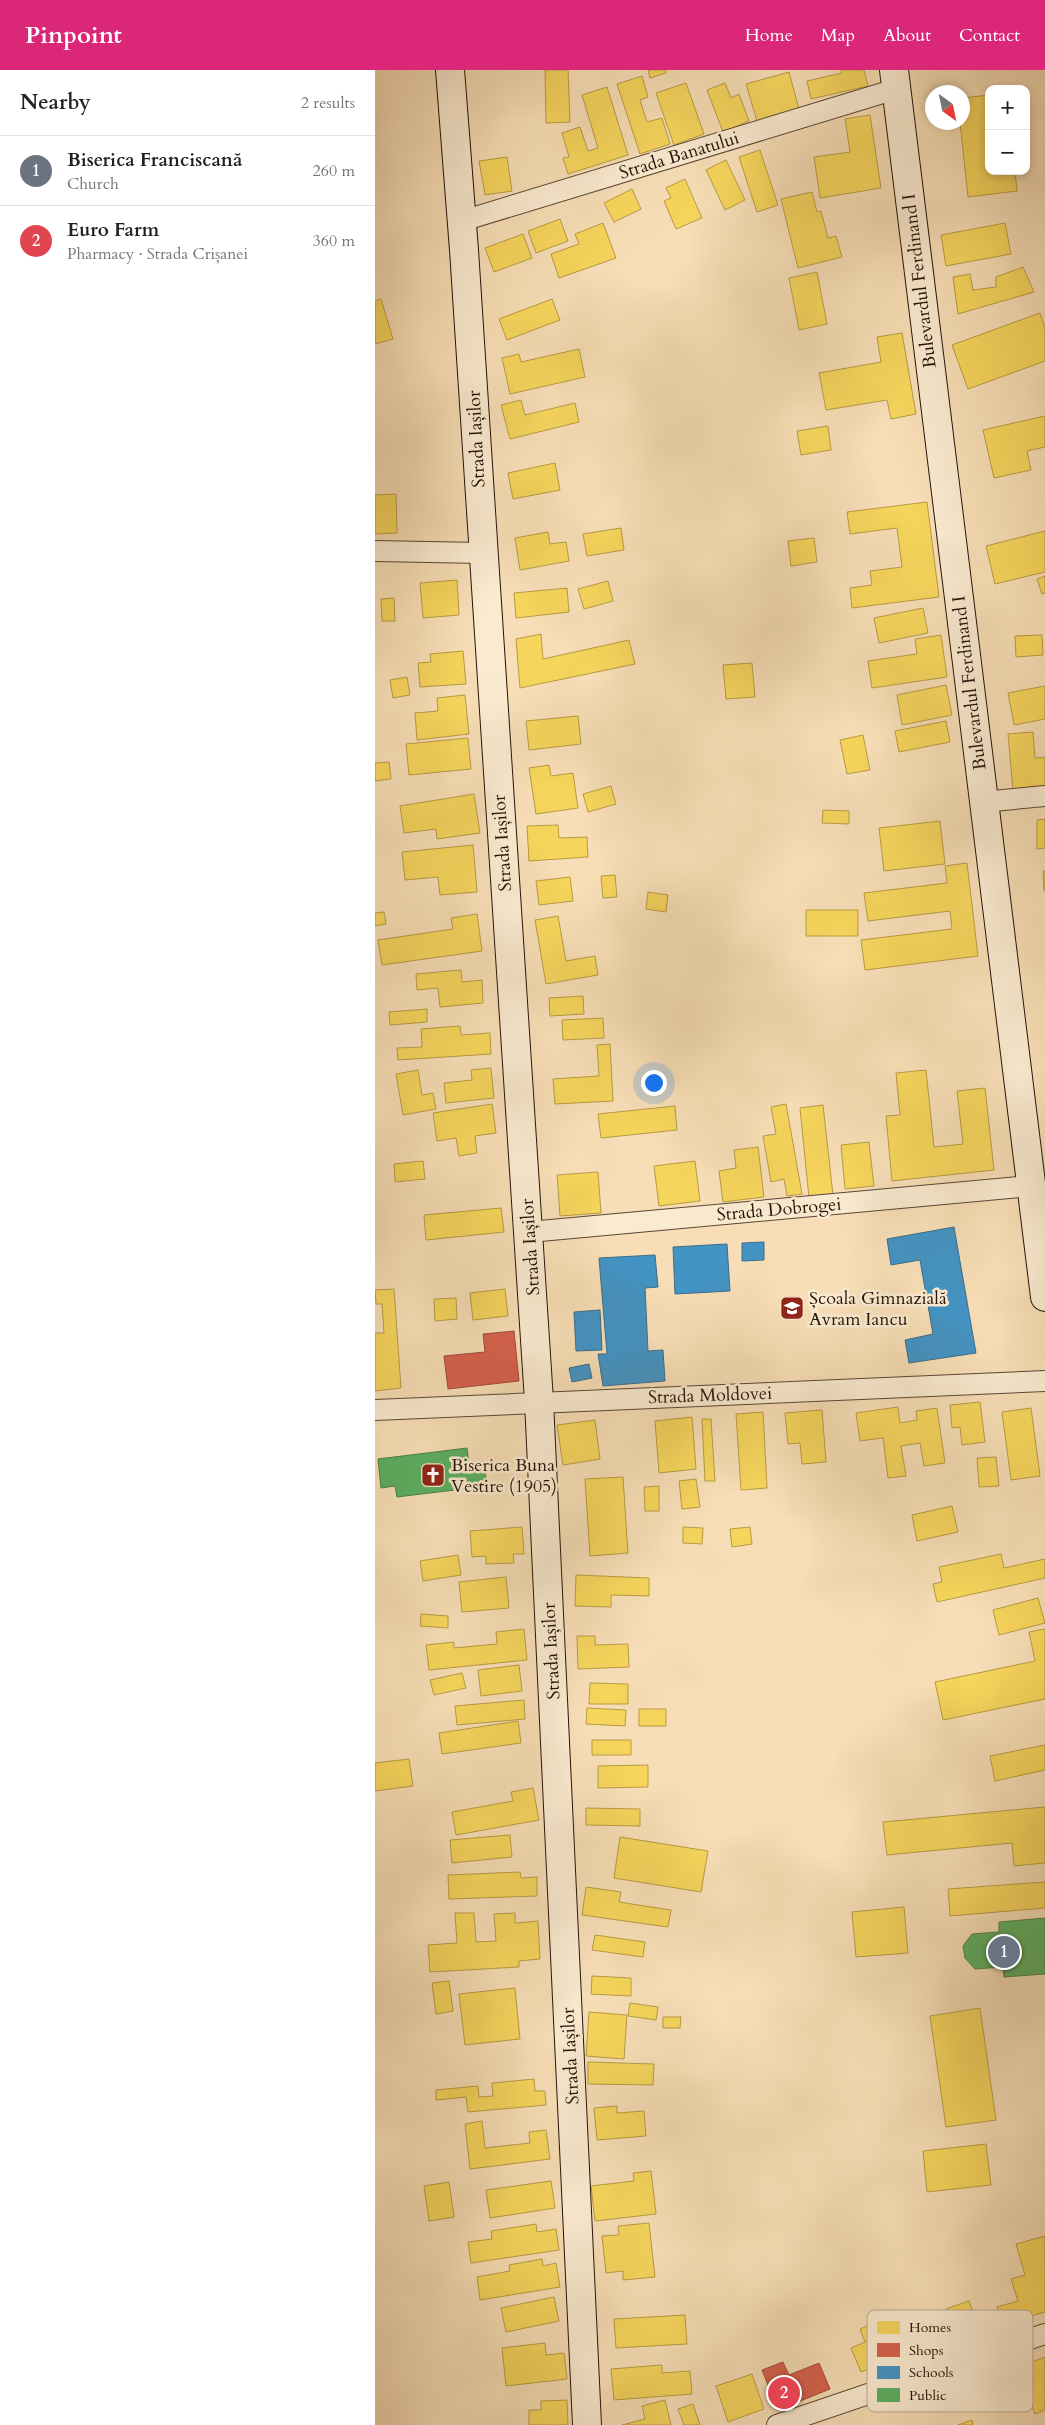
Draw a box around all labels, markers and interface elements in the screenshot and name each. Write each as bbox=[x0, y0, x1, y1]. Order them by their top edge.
text: Pinpoint bbox=[25, 19, 122, 52]
text: Home bbox=[745, 23, 793, 48]
text: Map bbox=[821, 23, 855, 48]
text: About bbox=[883, 23, 931, 48]
text: Contact bbox=[959, 23, 1020, 48]
north arrow bbox=[925, 85, 970, 130]
map controls bbox=[985, 85, 1030, 175]
button: + bbox=[985, 85, 1030, 130]
text: Nearby bbox=[20, 88, 91, 117]
text: 2 results bbox=[301, 92, 355, 114]
street label: Strada Banatului bbox=[616, 125, 742, 186]
button: − bbox=[985, 130, 1030, 175]
text: Biserica Franciscană bbox=[67, 147, 243, 173]
text: 1 bbox=[32, 160, 40, 182]
text: 260 m bbox=[313, 160, 355, 182]
text: Church bbox=[67, 173, 119, 195]
street label: Bulevardul Ferdinand I bbox=[896, 192, 943, 370]
text: Euro Farm bbox=[67, 217, 159, 243]
text: 2 bbox=[32, 230, 40, 252]
text: 360 m bbox=[313, 230, 355, 252]
text: Pharmacy · Strada Crișanei bbox=[67, 243, 248, 265]
street label: Strada Iașilor bbox=[461, 389, 492, 488]
street label: Bulevardul Ferdinand I bbox=[946, 594, 993, 772]
street label: Strada Iașilor bbox=[487, 793, 518, 892]
your location bbox=[641, 1070, 667, 1096]
street label: Strada Dobrogei bbox=[716, 1192, 842, 1227]
street label: Strada Iașilor bbox=[515, 1197, 546, 1296]
place label: Școala Gimnazială Avram Iancu bbox=[809, 1286, 947, 1332]
school or university icon: Școala Gimnazială Avram Iancu bbox=[779, 1295, 805, 1321]
street label: Strada Moldovei bbox=[648, 1381, 772, 1410]
place label: Biserica Buna Vestire (1905) bbox=[451, 1453, 557, 1499]
church icon: Biserica Buna Vestire (1905) bbox=[420, 1462, 446, 1488]
street label: Strada Iașilor bbox=[536, 1601, 567, 1700]
pin: 1 bbox=[988, 1933, 1020, 1971]
street label: Strada Iașilor bbox=[555, 2006, 586, 2105]
legend bbox=[867, 2310, 1033, 2412]
text: Homes bbox=[909, 2318, 951, 2337]
text: Shops bbox=[909, 2341, 944, 2360]
text: Schools bbox=[909, 2363, 954, 2382]
pin: 2 bbox=[768, 2374, 800, 2412]
text: Public bbox=[909, 2386, 946, 2405]

